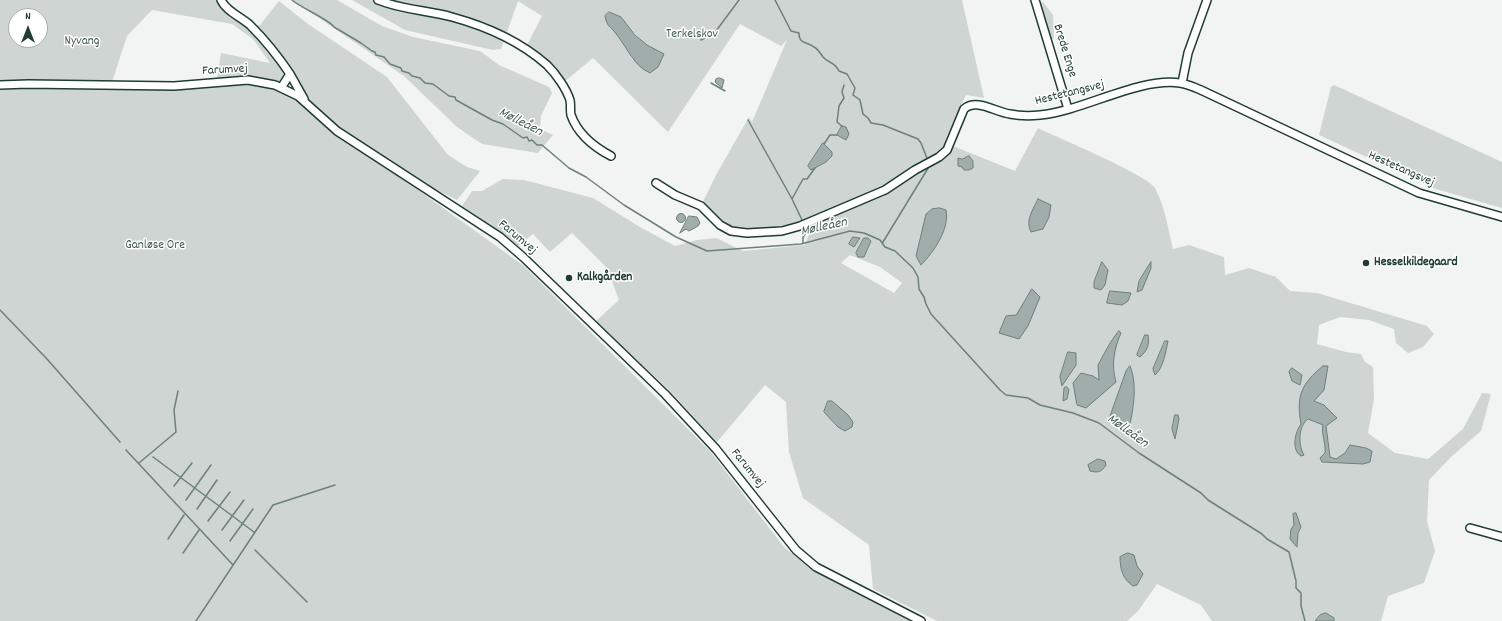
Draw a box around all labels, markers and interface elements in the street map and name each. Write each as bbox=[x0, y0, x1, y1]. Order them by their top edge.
north arrow bbox=[8, 8, 48, 48]
text: N bbox=[25, 9, 31, 25]
street label: Brede Enge bbox=[1049, 23, 1079, 79]
park label: Terkelskov bbox=[666, 27, 718, 43]
park label: Nyvang bbox=[65, 34, 99, 50]
street label: Farumvej bbox=[202, 62, 248, 80]
street label: Hestetangsvej bbox=[1034, 78, 1106, 110]
water label: Mølleåen bbox=[495, 105, 545, 141]
street label: Hestetangsvej bbox=[1365, 148, 1437, 192]
water label: Mølleåen bbox=[799, 215, 849, 241]
street label: Farumvej bbox=[494, 217, 540, 259]
park label: Ganløse Ore bbox=[125, 238, 185, 254]
place label: Hesselkildegaard bbox=[1374, 255, 1458, 271]
marker: Hesselkildegaard bbox=[1361, 258, 1371, 268]
place label: Kalkgården bbox=[577, 270, 632, 286]
marker: Kalkgården bbox=[564, 273, 574, 283]
water label: Mølleåen bbox=[1103, 411, 1151, 453]
street label: Farumvej bbox=[727, 446, 767, 492]

